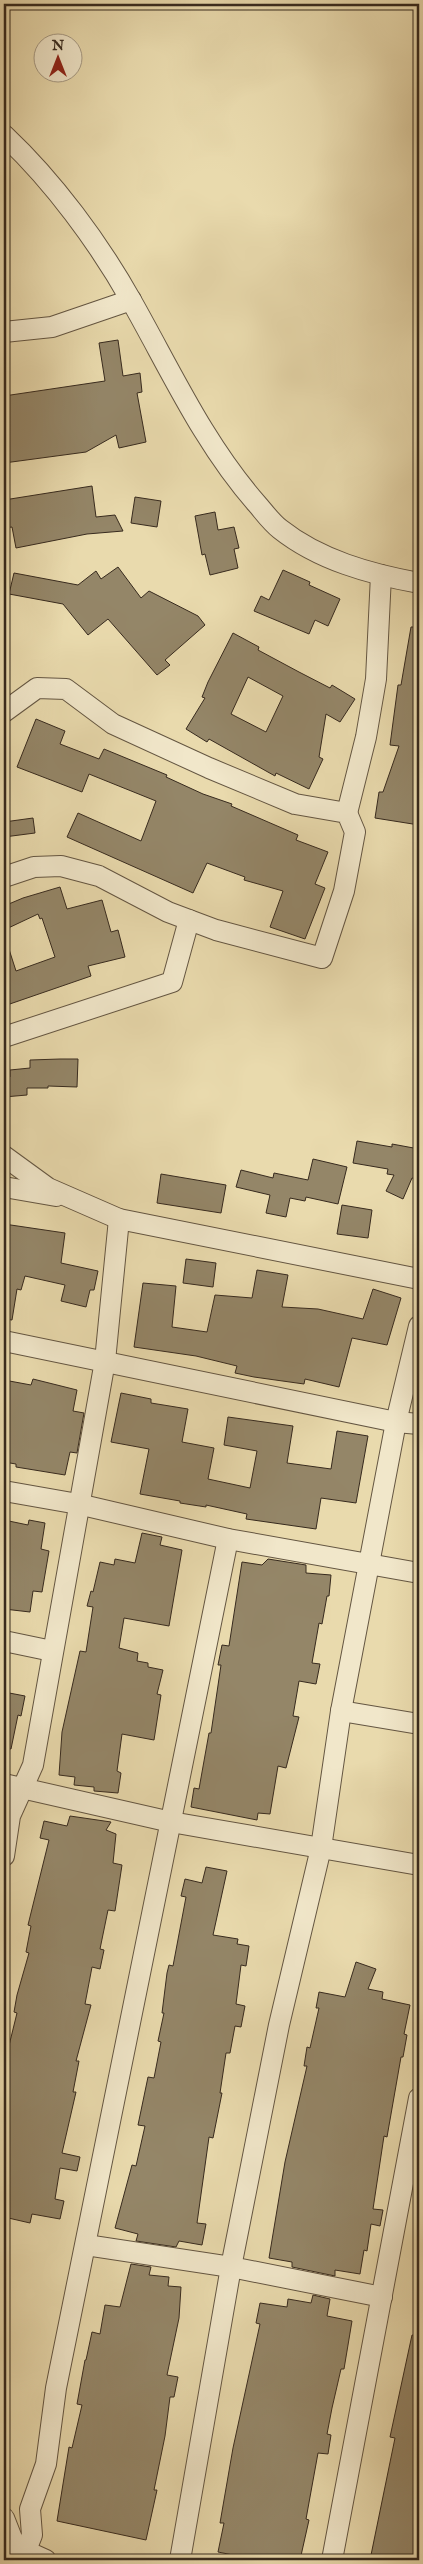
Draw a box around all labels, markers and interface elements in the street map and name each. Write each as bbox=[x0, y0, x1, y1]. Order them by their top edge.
north arrow bbox=[32, 32, 82, 82]
text: N bbox=[51, 37, 64, 55]

